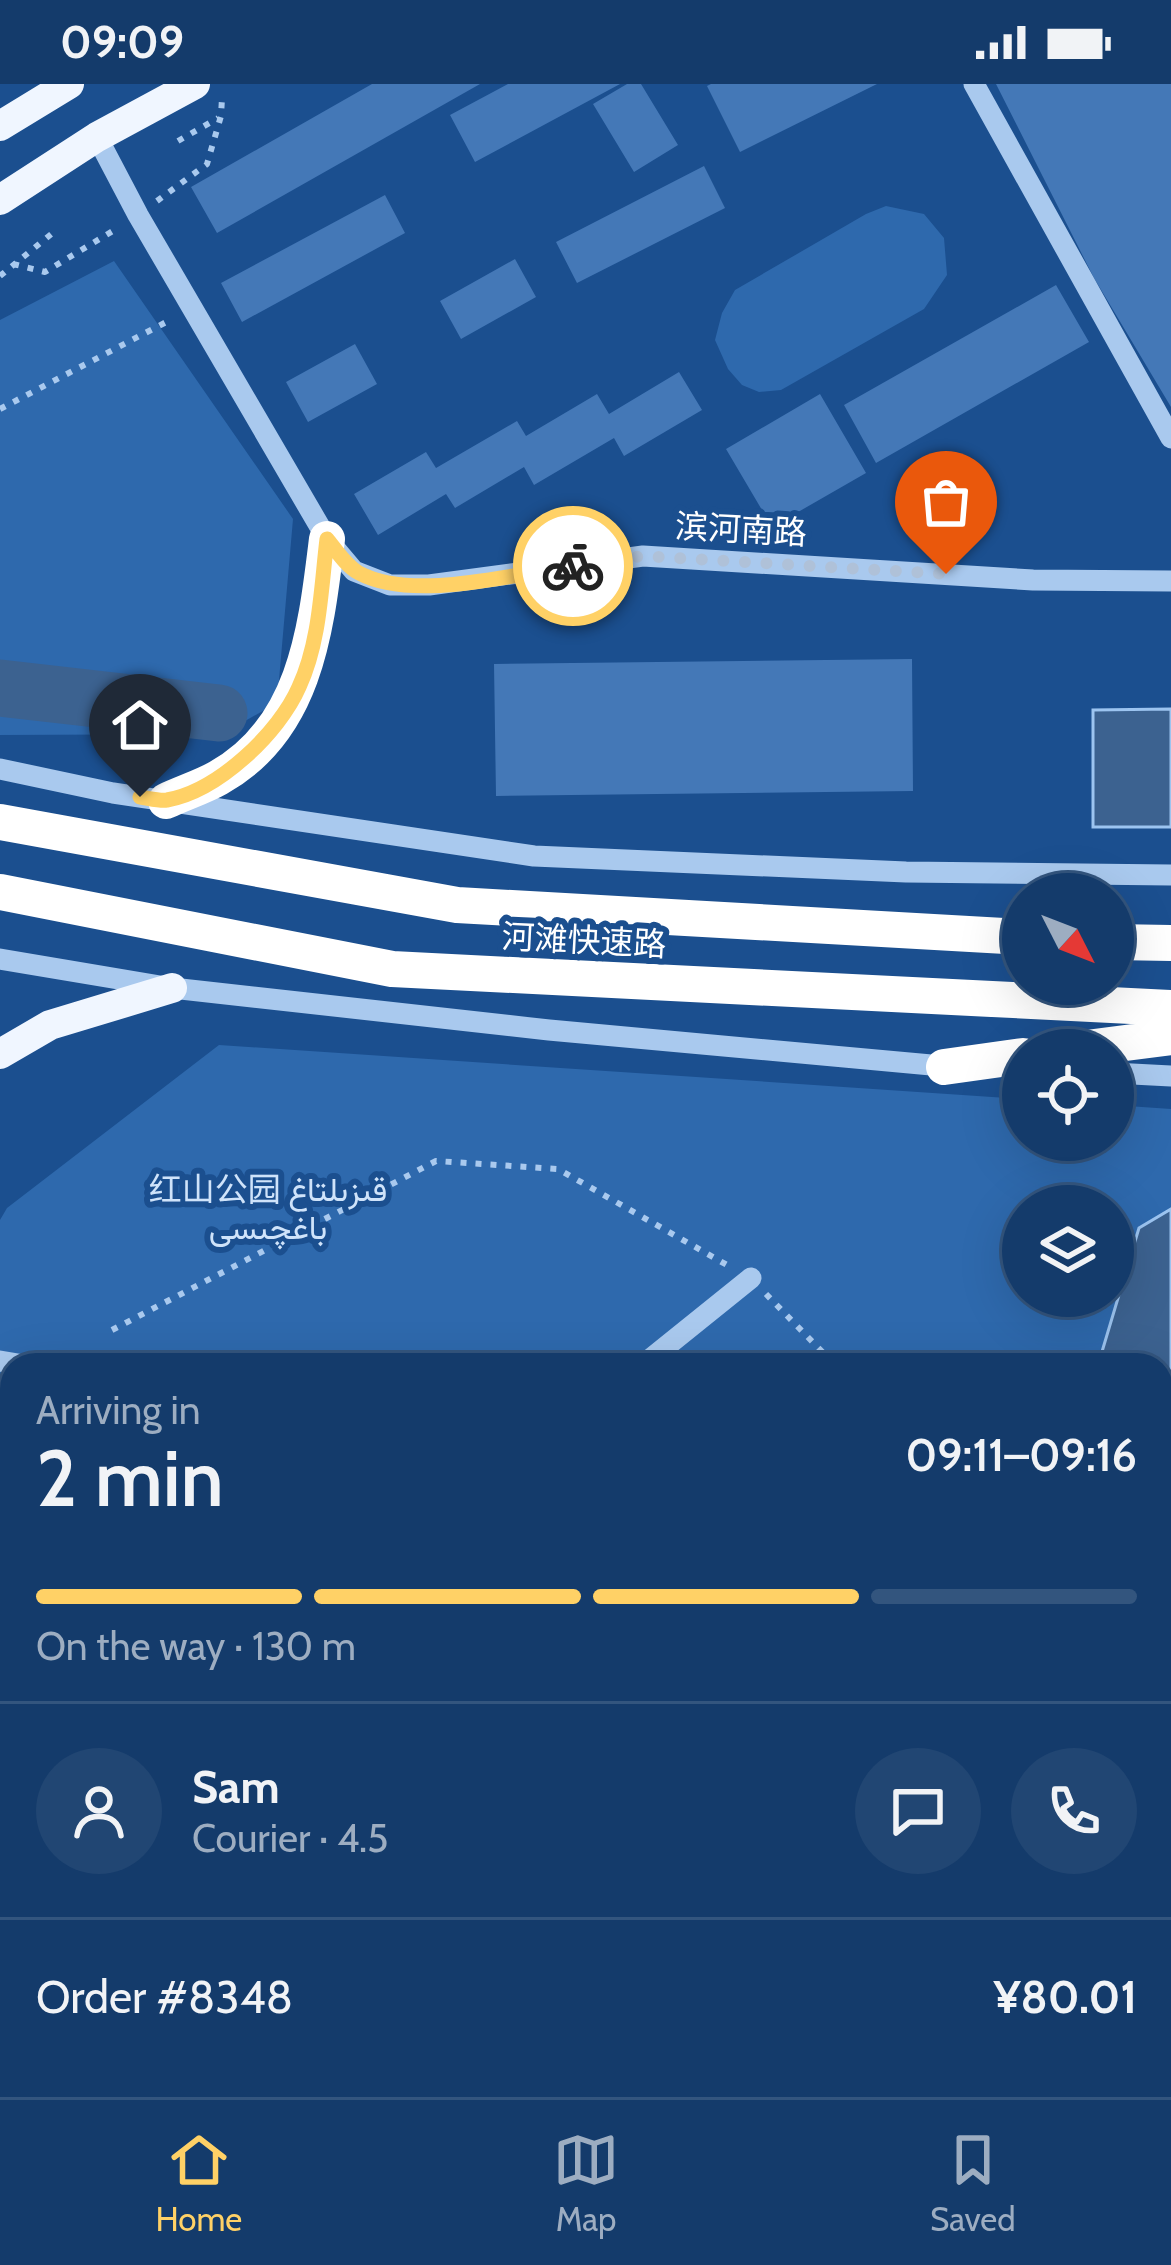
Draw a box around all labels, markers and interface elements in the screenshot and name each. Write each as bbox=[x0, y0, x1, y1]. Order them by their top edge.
text: 09:09 bbox=[60, 15, 184, 69]
pin bbox=[895, 451, 997, 574]
icon: bag bbox=[913, 469, 979, 535]
courier bbox=[513, 506, 633, 626]
street label: 滨河南路 bbox=[674, 506, 808, 552]
icon: bike bbox=[540, 533, 606, 599]
pin bbox=[89, 674, 191, 797]
icon: home bbox=[107, 692, 173, 758]
north arrow bbox=[1002, 873, 1134, 1005]
map controls bbox=[1002, 873, 1134, 1317]
street label: 河滩快速路 bbox=[501, 916, 667, 964]
button: locate bbox=[1002, 1029, 1134, 1161]
park label: 红山公园 قىزىلتاغ باغچىسى bbox=[149, 1169, 387, 1250]
button: layers bbox=[1002, 1185, 1134, 1317]
text: Arriving in bbox=[36, 1386, 200, 1434]
text: 09:11–09:16 bbox=[906, 1428, 1137, 1482]
text: 2 min bbox=[36, 1431, 224, 1526]
text: On the way · 130 m bbox=[36, 1622, 356, 1670]
button: person bbox=[36, 1748, 162, 1874]
button: chat bbox=[855, 1748, 981, 1874]
button: phone bbox=[1011, 1748, 1137, 1874]
text: Sam bbox=[192, 1760, 280, 1814]
text: Courier · 4.5 bbox=[192, 1814, 388, 1862]
text: Order #8348 bbox=[36, 1970, 293, 2024]
text: ¥80.01 bbox=[993, 1970, 1137, 2024]
tab: Home bbox=[155, 2127, 242, 2239]
tab: Map bbox=[553, 2127, 619, 2239]
tab: Saved bbox=[930, 2127, 1016, 2239]

